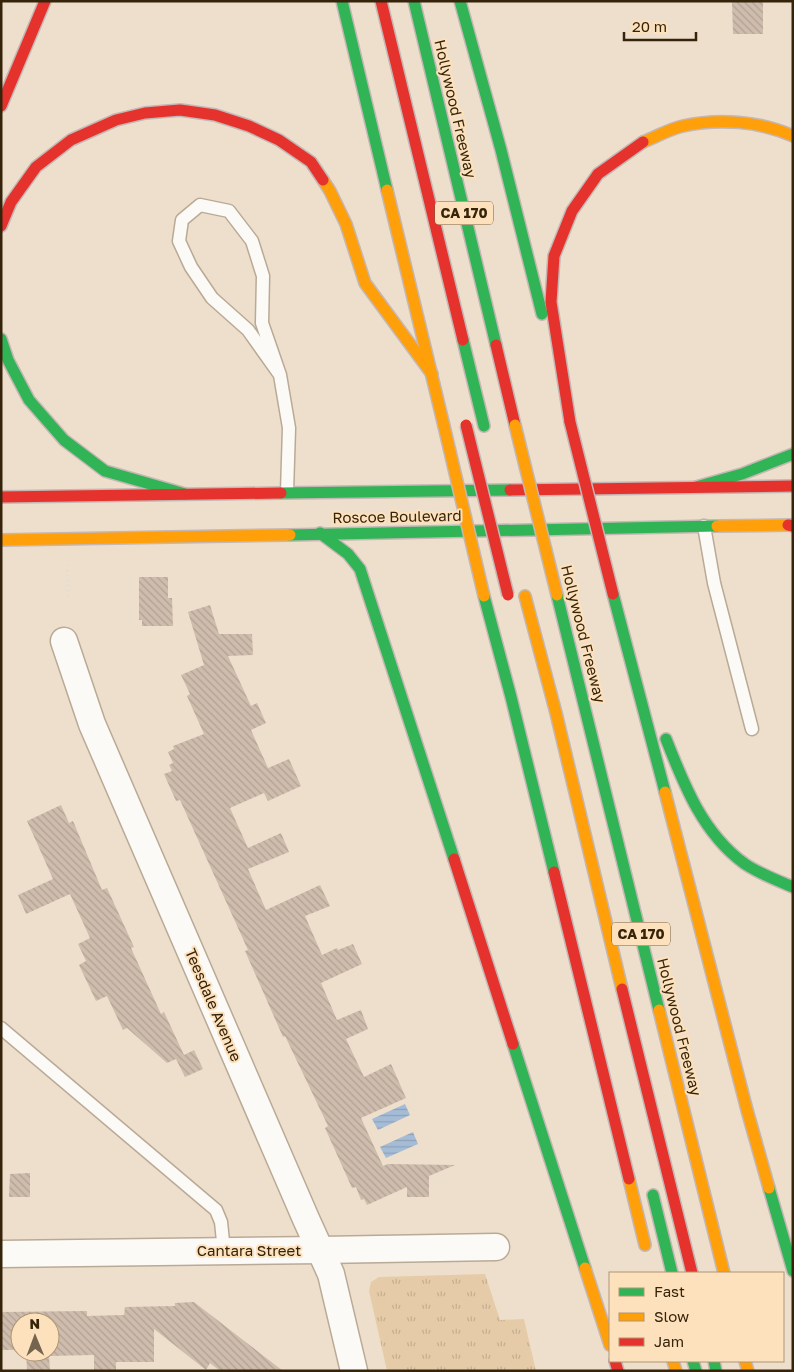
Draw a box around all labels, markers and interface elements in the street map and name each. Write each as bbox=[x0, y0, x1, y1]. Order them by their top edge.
scale bar bbox=[624, 10, 696, 42]
text: 20 m bbox=[632, 17, 667, 35]
street label: Hollywood Freeway bbox=[431, 38, 481, 180]
road number: CA 170 bbox=[435, 202, 493, 224]
street label: Roscoe Boulevard bbox=[332, 506, 462, 526]
street label: Hollywood Freeway bbox=[558, 563, 610, 705]
road number: CA 170 bbox=[612, 922, 670, 946]
street label: Teesdale Avenue bbox=[182, 945, 246, 1064]
street label: Hollywood Freeway bbox=[654, 956, 706, 1098]
street label: Cantara Street bbox=[197, 1241, 301, 1259]
legend bbox=[609, 1272, 784, 1362]
text: Fast bbox=[654, 1282, 685, 1300]
text: Slow bbox=[654, 1307, 689, 1325]
north arrow bbox=[10, 1312, 60, 1362]
text: N bbox=[29, 1315, 40, 1332]
text: Jam bbox=[654, 1332, 684, 1350]

